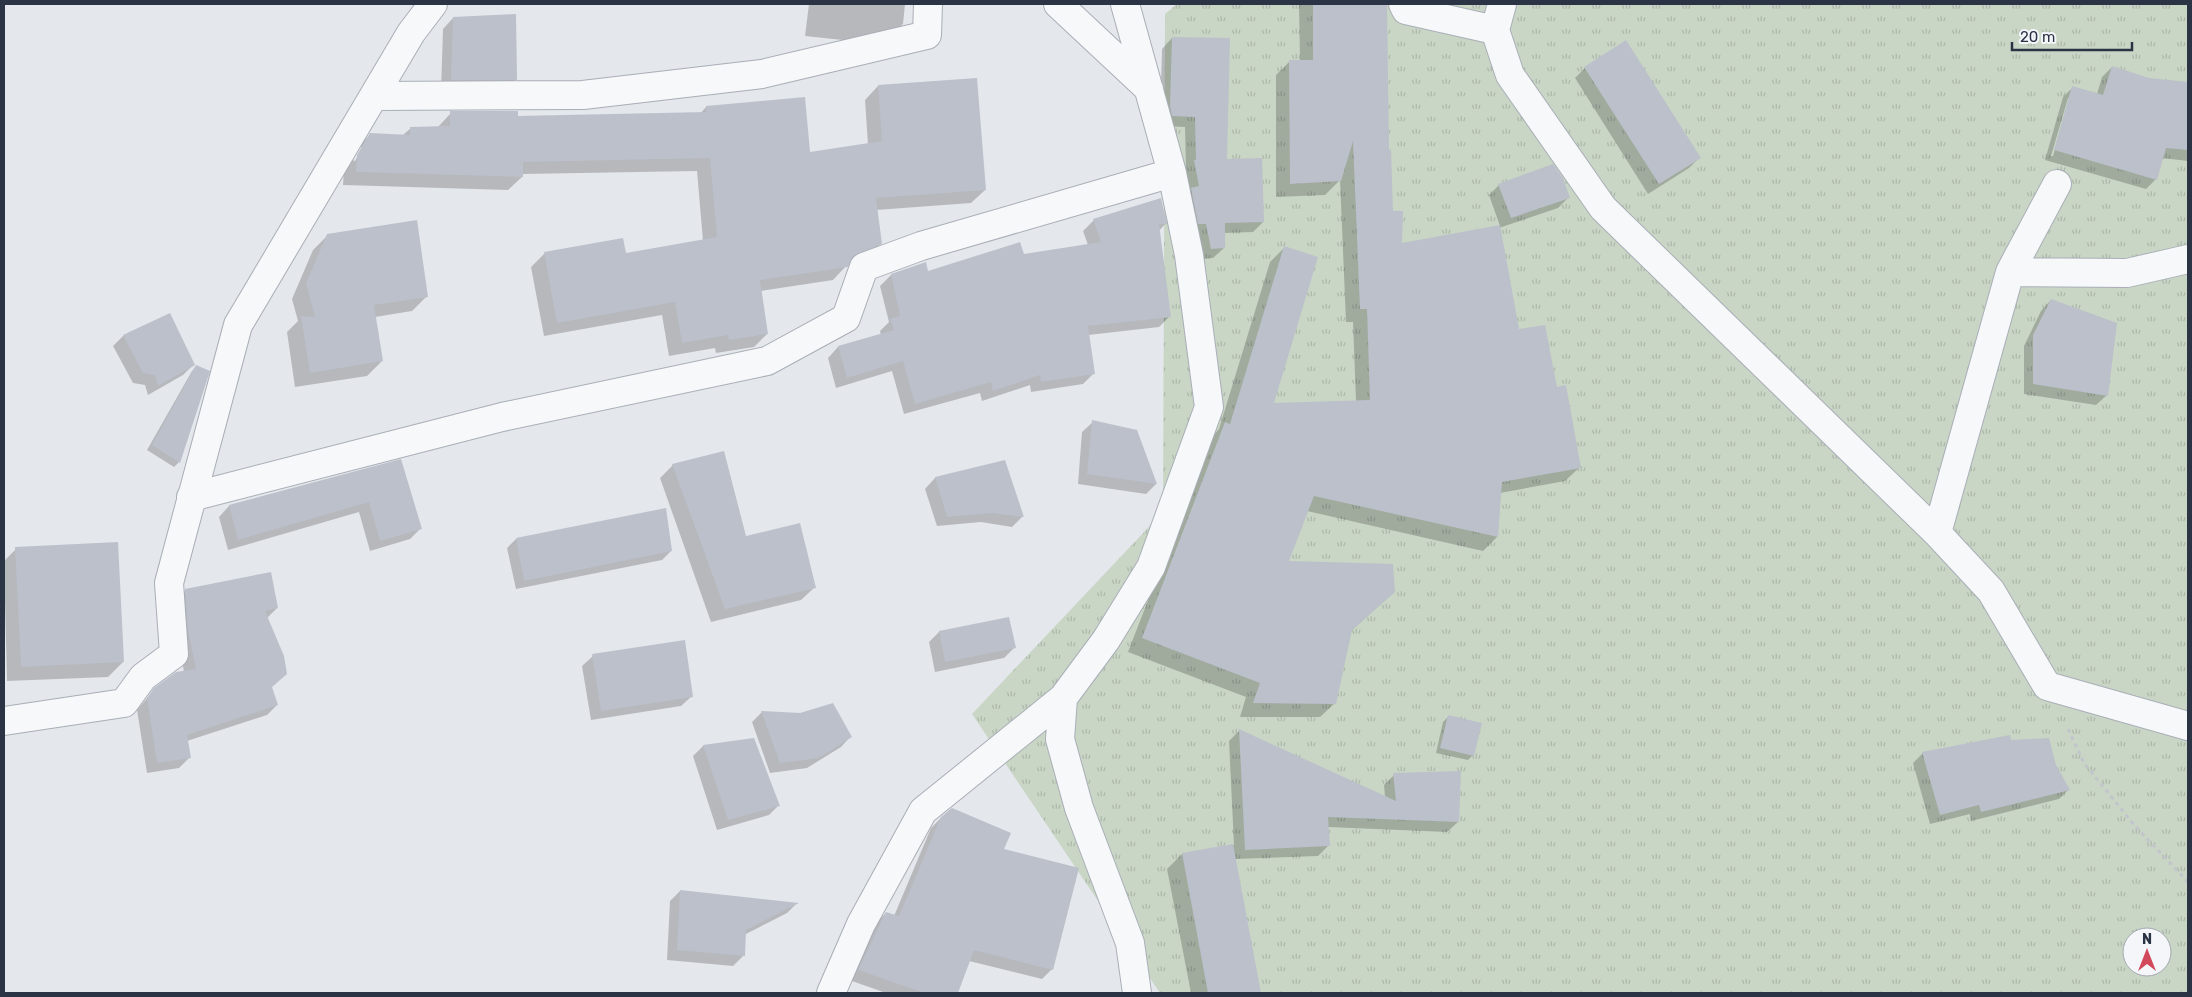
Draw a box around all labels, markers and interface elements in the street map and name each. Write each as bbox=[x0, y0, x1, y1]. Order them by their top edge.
scale bar bbox=[2012, 20, 2132, 52]
text: 20 m bbox=[2020, 28, 2055, 46]
north arrow bbox=[2122, 927, 2172, 977]
text: N bbox=[2142, 931, 2152, 948]

